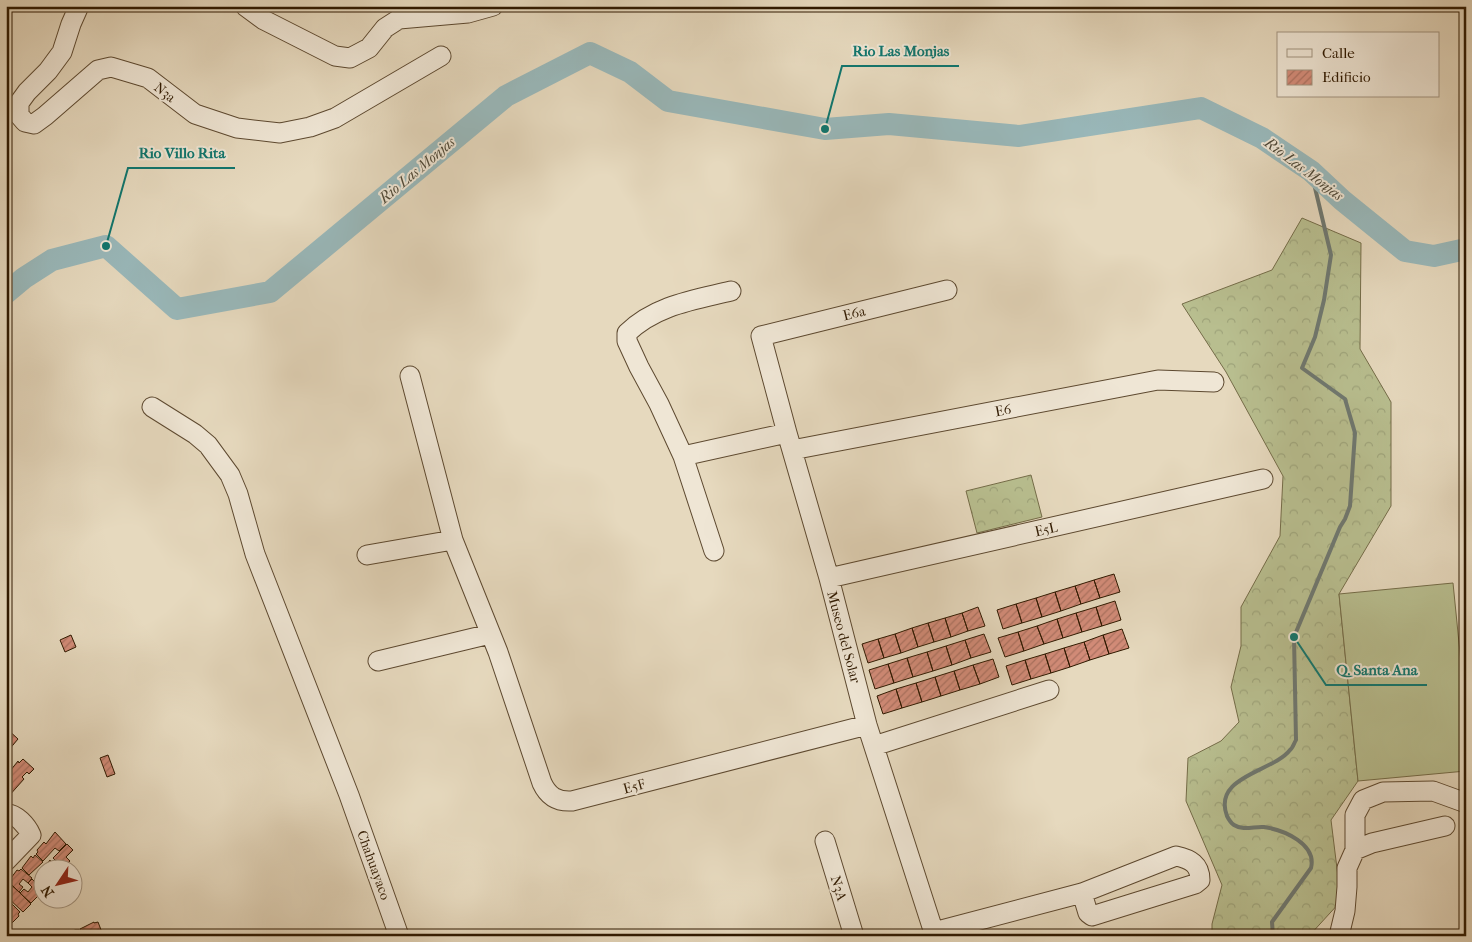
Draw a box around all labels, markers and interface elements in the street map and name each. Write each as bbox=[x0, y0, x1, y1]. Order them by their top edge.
legend bbox=[1277, 32, 1440, 98]
callout: Rio Las Monjas bbox=[842, 36, 959, 66]
text: Rio Las Monjas bbox=[853, 42, 950, 60]
text: Calle bbox=[1322, 44, 1355, 62]
text: Edificio bbox=[1322, 68, 1371, 86]
street label: N3a bbox=[150, 79, 179, 106]
water label: Rio Las Monjas bbox=[375, 133, 459, 208]
water label: Rio Las Monjas bbox=[1260, 133, 1347, 205]
callout: Rio Villo Rita bbox=[128, 138, 235, 168]
text: Rio Villo Rita bbox=[139, 144, 226, 162]
street label: E6a bbox=[841, 302, 868, 324]
street label: E6 bbox=[994, 401, 1013, 420]
street label: E5L bbox=[1033, 518, 1060, 540]
street label: Museo del Solar bbox=[823, 589, 864, 685]
callout: Q. Santa Ana bbox=[1326, 655, 1427, 685]
text: Q. Santa Ana bbox=[1336, 661, 1419, 679]
street label: E5F bbox=[621, 775, 647, 798]
street label: Chahuayaco bbox=[353, 828, 394, 902]
north arrow bbox=[32, 860, 82, 910]
street label: N3A bbox=[827, 873, 851, 904]
text: N bbox=[38, 882, 58, 900]

